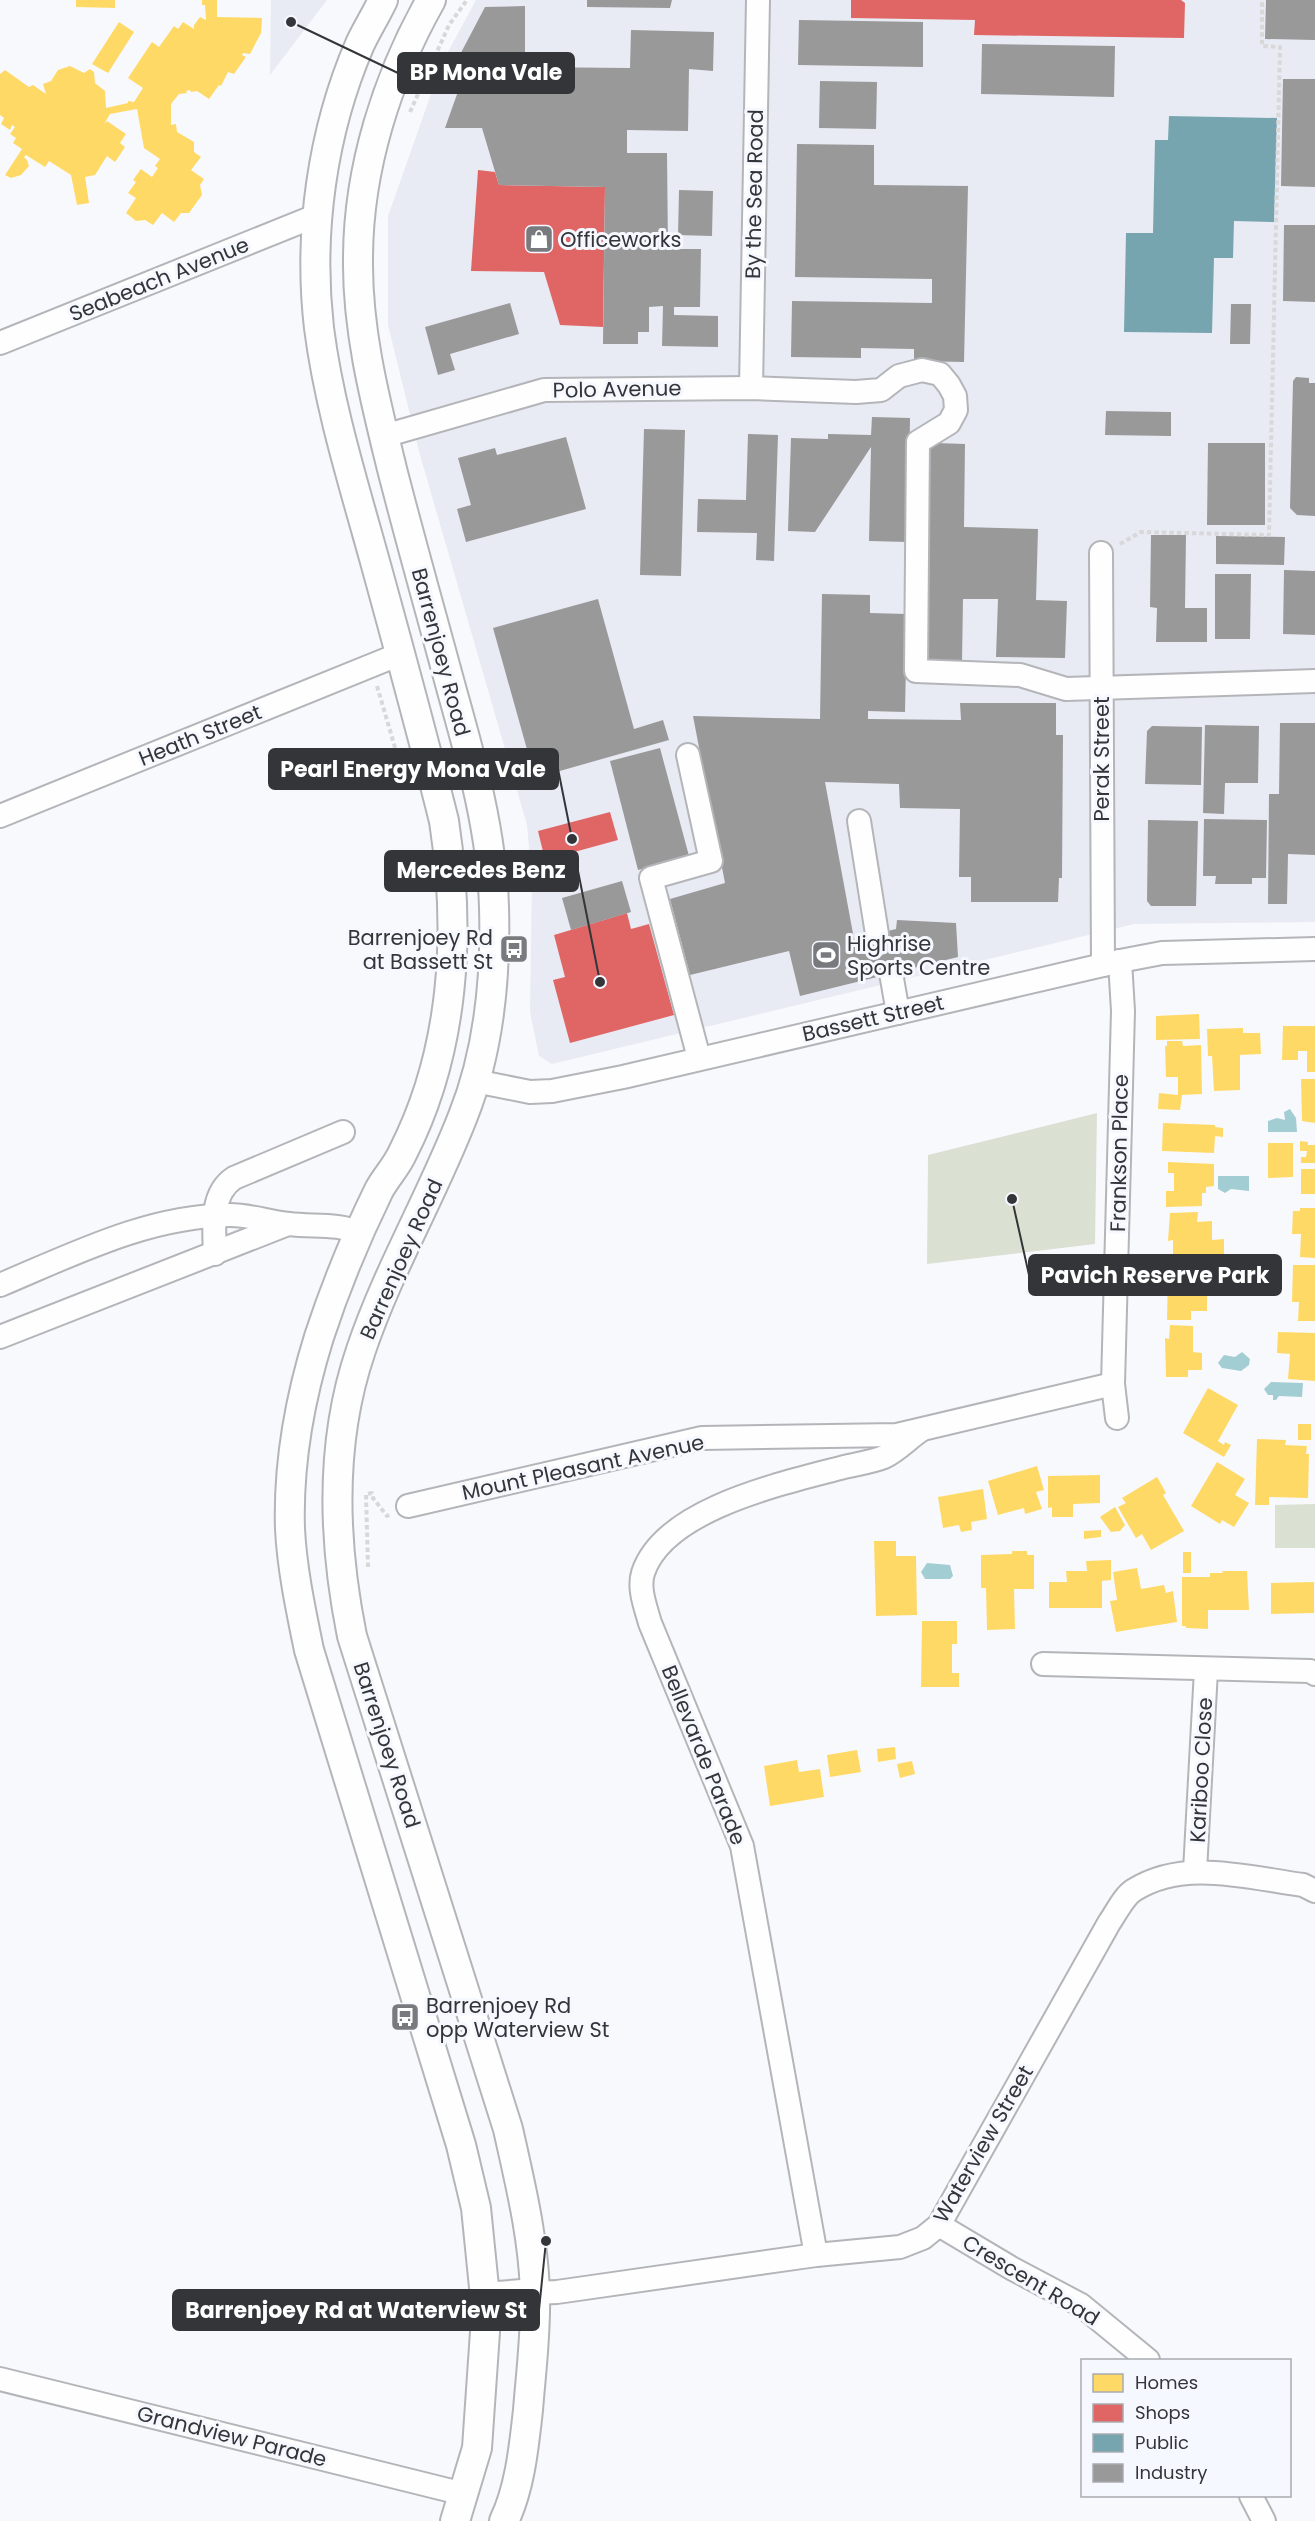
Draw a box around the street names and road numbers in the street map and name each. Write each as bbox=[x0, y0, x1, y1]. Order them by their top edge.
street label: By the Sea Road bbox=[738, 109, 770, 279]
street label: Seabeach Avenue bbox=[65, 230, 253, 328]
street label: Polo Avenue bbox=[552, 373, 682, 405]
street label: Barrenjoey Road bbox=[405, 565, 477, 739]
street label: Perak Street bbox=[1087, 696, 1116, 822]
street label: Heath Street bbox=[134, 697, 266, 773]
street label: Bassett Street bbox=[799, 988, 947, 1048]
street label: Frankson Place bbox=[1103, 1074, 1135, 1232]
street label: Barrenjoey Road bbox=[353, 1174, 449, 1344]
street label: Mount Pleasant Avenue bbox=[459, 1427, 707, 1507]
street label: Barrenjoey Road bbox=[346, 1658, 428, 1832]
street label: Bellevarde Parade bbox=[655, 1661, 753, 1849]
street label: Kariboo Close bbox=[1183, 1697, 1219, 1843]
street label: Waterview Street bbox=[926, 2060, 1040, 2228]
street label: Crescent Road bbox=[957, 2228, 1105, 2332]
street label: Grandview Parade bbox=[134, 2398, 330, 2474]

